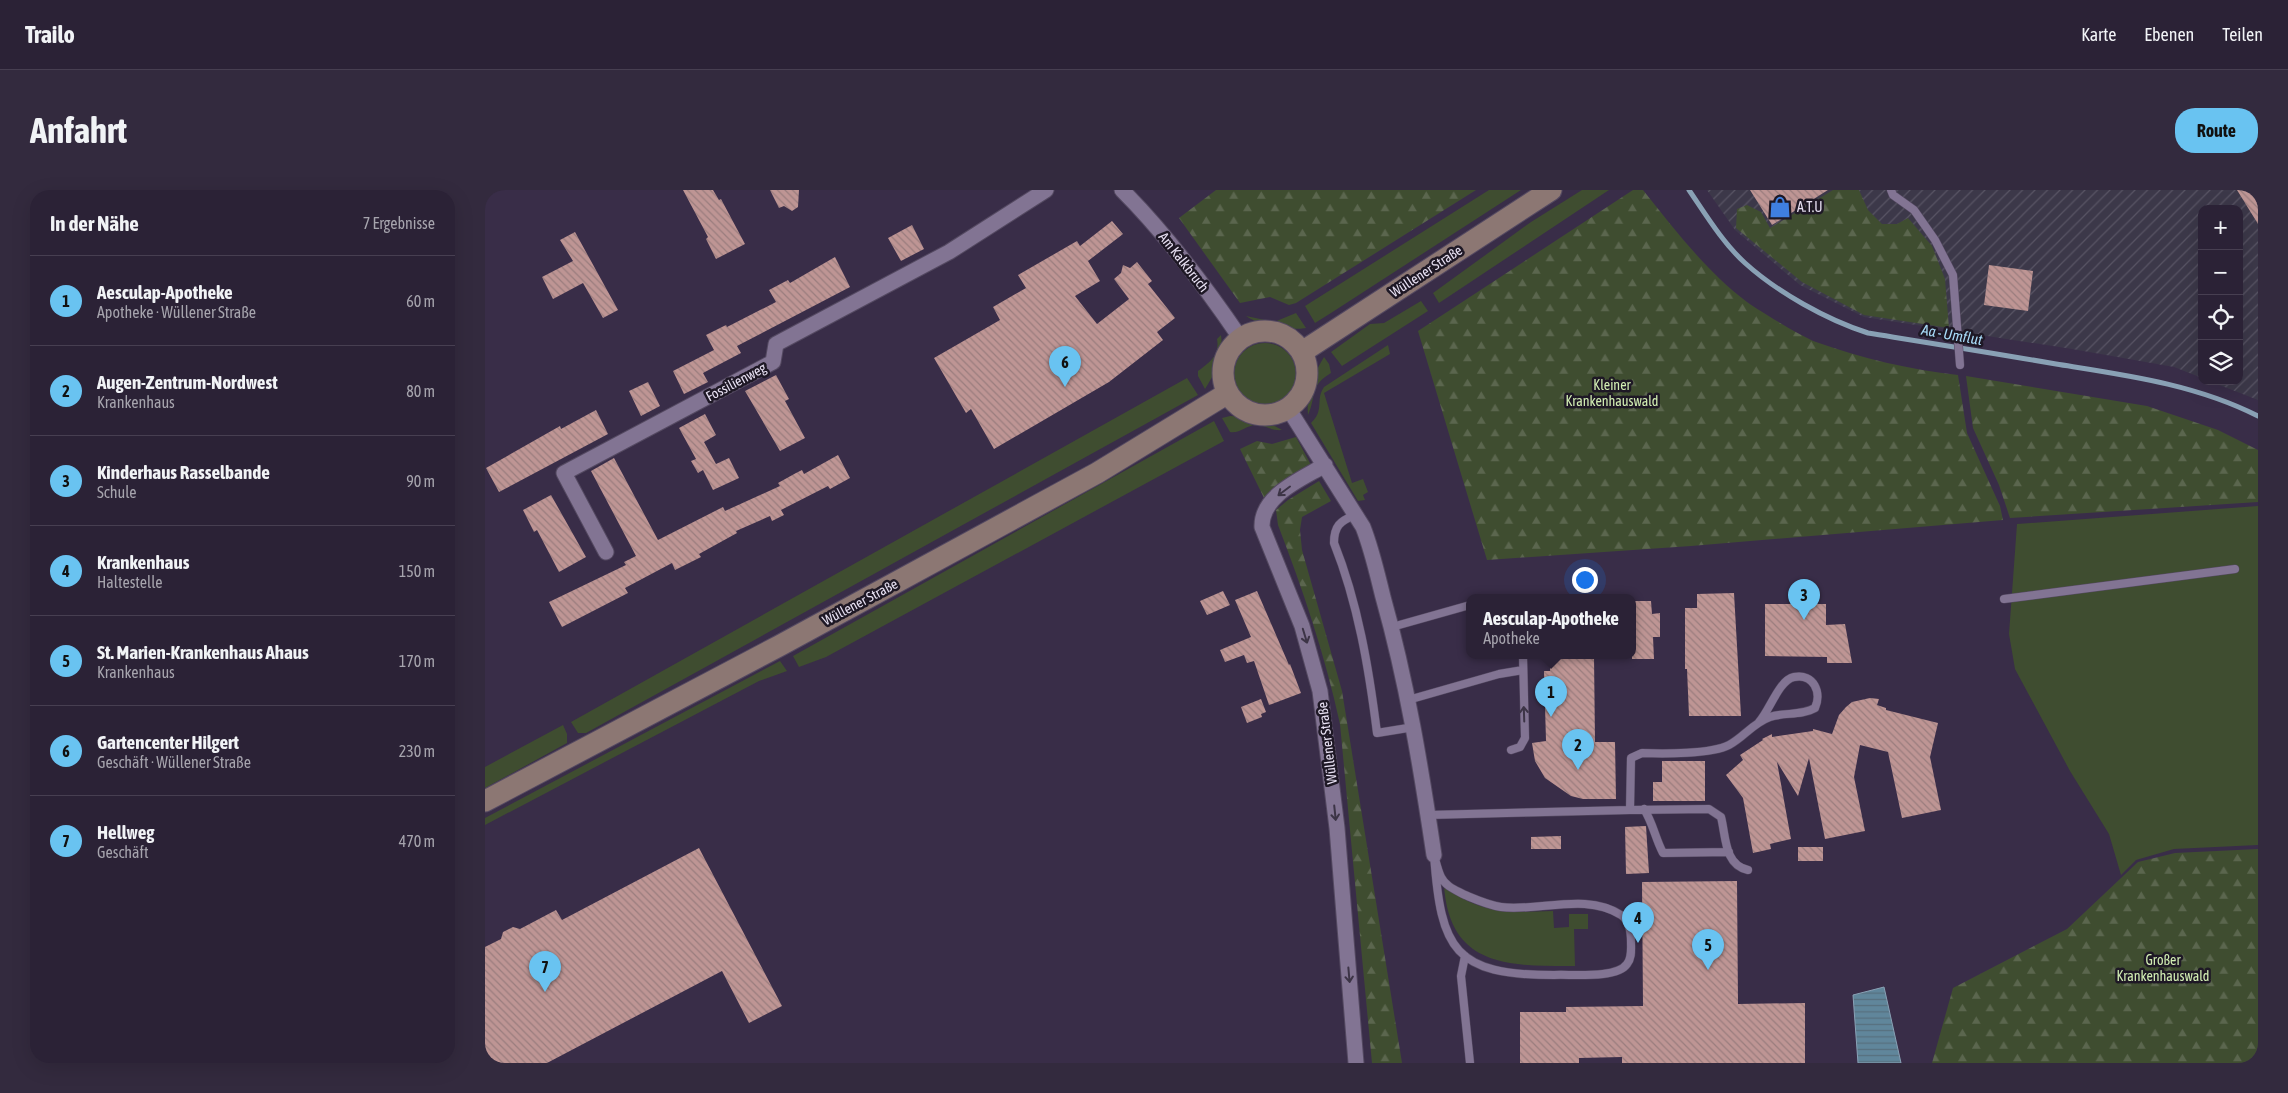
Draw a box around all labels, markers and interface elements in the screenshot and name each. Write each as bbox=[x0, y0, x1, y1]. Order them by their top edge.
text: Trailo bbox=[25, 21, 75, 48]
text: Karte bbox=[2081, 24, 2116, 45]
text: Ebenen bbox=[2144, 24, 2194, 45]
text: Teilen bbox=[2222, 24, 2263, 45]
button: Route bbox=[2175, 108, 2258, 153]
text: Anfahrt bbox=[30, 110, 127, 150]
shop icon: A.T.U bbox=[1767, 194, 1793, 220]
place label: A.T.U bbox=[1797, 199, 1823, 215]
map controls bbox=[2198, 205, 2243, 385]
button: + bbox=[2198, 205, 2243, 250]
text: In der Nähe bbox=[50, 211, 139, 235]
text: 7 Ergebnisse bbox=[363, 214, 435, 232]
street label: Am Kalkbruch bbox=[1156, 229, 1212, 295]
street label: Wüllener Straße bbox=[1387, 242, 1465, 300]
button: − bbox=[2198, 250, 2243, 295]
text: Aesculap-Apotheke bbox=[97, 281, 233, 303]
text: 1 bbox=[62, 292, 70, 310]
text: 60 m bbox=[406, 292, 435, 310]
button: locate bbox=[2198, 295, 2243, 340]
text: Apotheke · Wüllener Straße bbox=[97, 303, 256, 321]
water label: Aa - Umflut bbox=[1919, 321, 1985, 348]
button: layers bbox=[2198, 340, 2243, 385]
pin: 6 bbox=[1049, 346, 1081, 387]
street label: Fossilienweg bbox=[703, 360, 769, 404]
text: Augen-Zentrum-Nordwest bbox=[97, 371, 278, 393]
park label: Kleiner Krankenhauswald bbox=[1566, 377, 1658, 409]
text: 2 bbox=[62, 382, 70, 400]
text: 80 m bbox=[406, 382, 435, 400]
text: Krankenhaus bbox=[97, 393, 175, 411]
text: Kinderhaus Rasselbande bbox=[97, 461, 270, 483]
text: 3 bbox=[62, 472, 70, 490]
text: 90 m bbox=[406, 472, 435, 490]
text: Schule bbox=[97, 483, 136, 501]
one-way arrow bbox=[1278, 485, 1291, 496]
text: Krankenhaus bbox=[97, 551, 189, 573]
text: 4 bbox=[62, 562, 70, 580]
text: 150 m bbox=[399, 562, 435, 580]
your location bbox=[1572, 567, 1598, 593]
text: Haltestelle bbox=[97, 573, 163, 591]
street label: Wüllener Straße bbox=[820, 576, 900, 628]
pin: 3 bbox=[1788, 579, 1820, 620]
popup bbox=[1466, 594, 1636, 659]
text: Aesculap-Apotheke bbox=[1483, 607, 1619, 629]
one-way arrow bbox=[1301, 628, 1311, 644]
text: Apotheke bbox=[1483, 629, 1540, 647]
text: St. Marien-Krankenhaus Ahaus bbox=[97, 641, 309, 663]
text: 5 bbox=[62, 652, 70, 670]
text: 170 m bbox=[399, 652, 435, 670]
text: Krankenhaus bbox=[97, 663, 175, 681]
pin: 1 bbox=[1535, 676, 1567, 717]
street label: Wüllener Straße bbox=[1314, 701, 1340, 785]
one-way arrow bbox=[1520, 707, 1529, 723]
pin: 2 bbox=[1562, 729, 1594, 770]
text: Gartencenter Hilgert bbox=[97, 731, 239, 753]
text: 6 bbox=[62, 742, 70, 760]
text: 230 m bbox=[399, 742, 435, 760]
text: Geschäft · Wüllener Straße bbox=[97, 753, 251, 771]
one-way arrow bbox=[1330, 805, 1340, 821]
text: Hellweg bbox=[97, 821, 155, 843]
text: 7 bbox=[62, 832, 70, 850]
text: 470 m bbox=[399, 832, 435, 850]
text: Geschäft bbox=[97, 843, 149, 861]
pin: 4 bbox=[1622, 902, 1654, 943]
pin: 5 bbox=[1692, 929, 1724, 970]
pin: 7 bbox=[529, 951, 561, 992]
park label: Großer Krankenhauswald bbox=[2117, 952, 2209, 984]
one-way arrow bbox=[1344, 967, 1354, 983]

